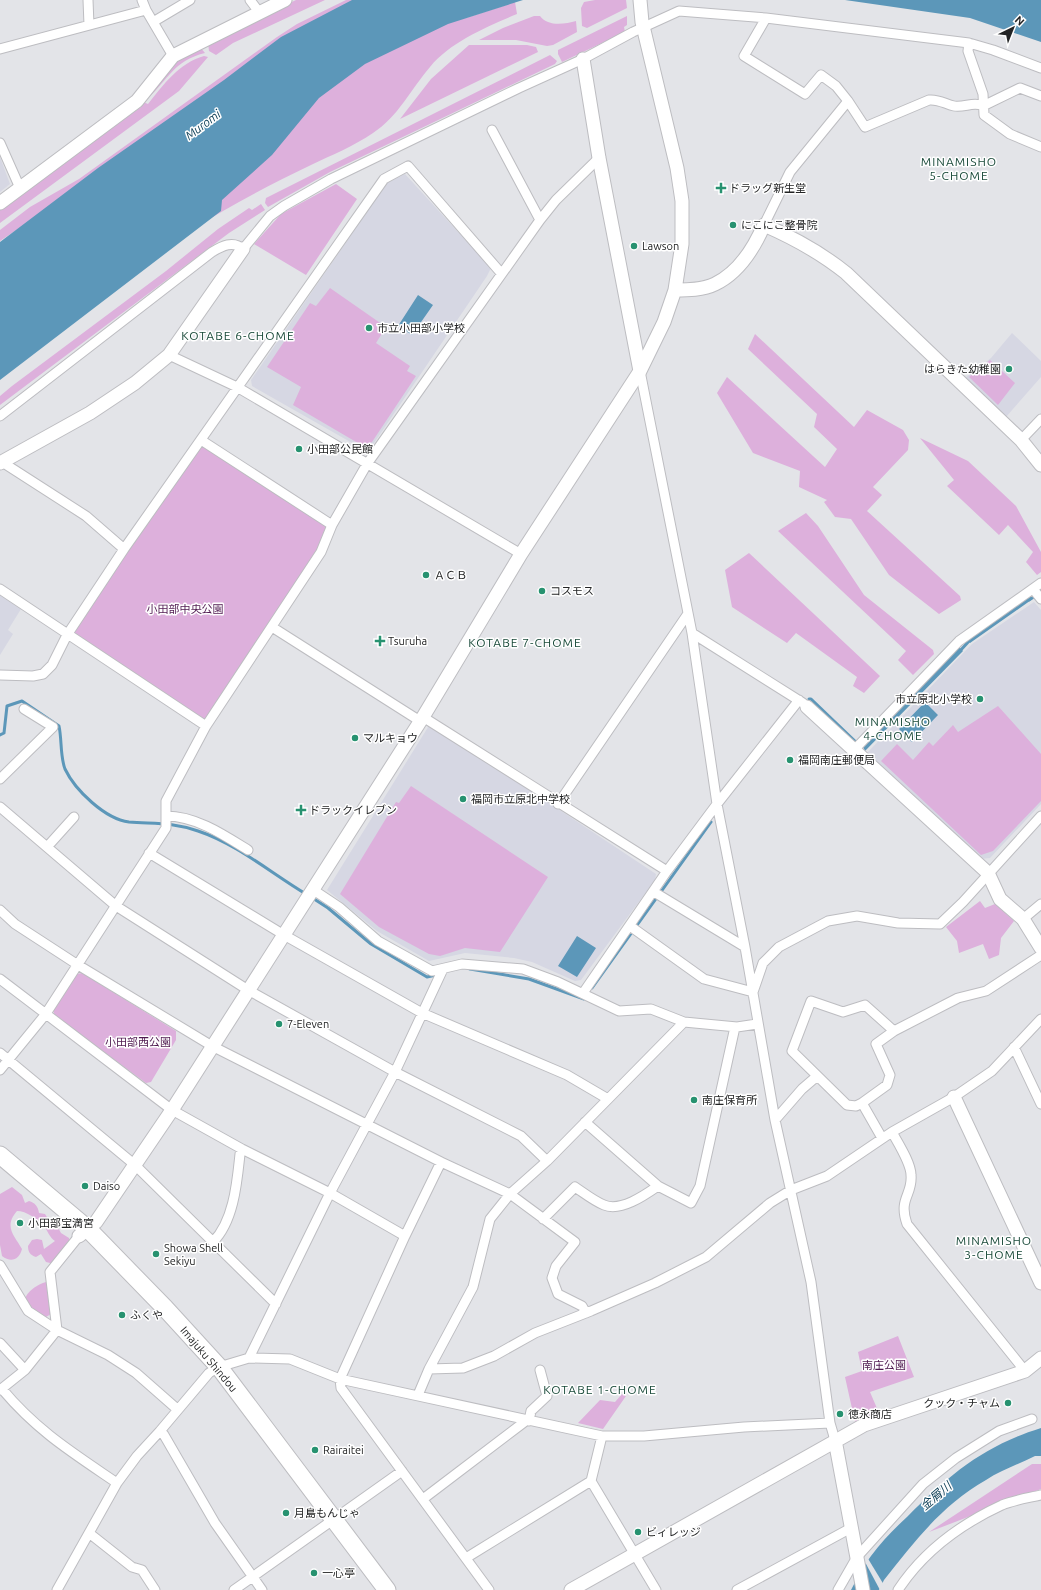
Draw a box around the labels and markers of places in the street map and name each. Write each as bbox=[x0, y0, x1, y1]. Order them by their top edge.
place label: ドラッグ新生堂 bbox=[729, 182, 806, 194]
marker: ドラッグ新生堂 bbox=[716, 183, 726, 193]
place label: にこにこ整骨院 bbox=[741, 219, 818, 231]
marker: にこにこ整骨院 bbox=[728, 220, 738, 230]
place label: Lawson bbox=[642, 240, 679, 252]
marker: Lawson bbox=[629, 241, 639, 251]
place label: 市立小田部小学校 bbox=[377, 322, 465, 334]
marker: 市立小田部小学校 bbox=[364, 323, 374, 333]
place label: はらきた幼稚園 bbox=[924, 363, 1001, 375]
marker: はらきた幼稚園 bbox=[1004, 364, 1014, 374]
place label: 小田部公民館 bbox=[307, 443, 373, 455]
marker: 小田部公民館 bbox=[294, 444, 304, 454]
place label: ＡＣＢ bbox=[434, 569, 467, 581]
marker: ＡＣＢ bbox=[421, 570, 431, 580]
place label: コスモス bbox=[550, 585, 594, 597]
marker: コスモス bbox=[537, 586, 547, 596]
place label: Tsuruha bbox=[388, 635, 427, 647]
marker: Tsuruha bbox=[375, 636, 385, 646]
place label: 市立原北小学校 bbox=[895, 693, 972, 705]
marker: 市立原北小学校 bbox=[975, 694, 985, 704]
place label: マルキョウ bbox=[363, 732, 418, 744]
marker: マルキョウ bbox=[350, 733, 360, 743]
place label: 福岡南庄郵便局 bbox=[798, 754, 875, 766]
marker: 福岡南庄郵便局 bbox=[785, 755, 795, 765]
place label: 福岡市立原北中学校 bbox=[471, 793, 570, 805]
marker: 福岡市立原北中学校 bbox=[458, 794, 468, 804]
place label: ドラックイレブン bbox=[309, 804, 397, 816]
marker: ドラックイレブン bbox=[296, 805, 306, 815]
place label: 7-Eleven bbox=[287, 1018, 329, 1030]
marker: 7-Eleven bbox=[274, 1019, 284, 1029]
place label: 南庄保育所 bbox=[702, 1094, 758, 1106]
marker: 南庄保育所 bbox=[689, 1095, 699, 1105]
place label: Daiso bbox=[93, 1180, 120, 1192]
marker: Daiso bbox=[80, 1181, 90, 1191]
place label: 小田部宝満宮 bbox=[28, 1217, 94, 1229]
marker: 小田部宝満宮 bbox=[15, 1218, 25, 1228]
place label: Showa Shell Sekiyu bbox=[164, 1242, 223, 1267]
marker: Showa Shell Sekiyu bbox=[151, 1249, 161, 1259]
place label: ふくや bbox=[130, 1309, 163, 1321]
marker: ふくや bbox=[117, 1310, 127, 1320]
place label: クック・チャム bbox=[923, 1397, 1000, 1409]
marker: クック・チャム bbox=[1003, 1398, 1013, 1408]
place label: 徳永商店 bbox=[848, 1408, 892, 1420]
marker: 徳永商店 bbox=[835, 1409, 845, 1419]
place label: Rairaitei bbox=[323, 1444, 364, 1456]
marker: Rairaitei bbox=[310, 1445, 320, 1455]
place label: 月島もんじゃ bbox=[294, 1507, 360, 1519]
marker: 月島もんじゃ bbox=[281, 1508, 291, 1518]
place label: ビィレッジ bbox=[646, 1526, 701, 1538]
marker: ビィレッジ bbox=[633, 1527, 643, 1537]
place label: 一心亭 bbox=[322, 1567, 355, 1579]
marker: 一心亭 bbox=[309, 1568, 319, 1578]

